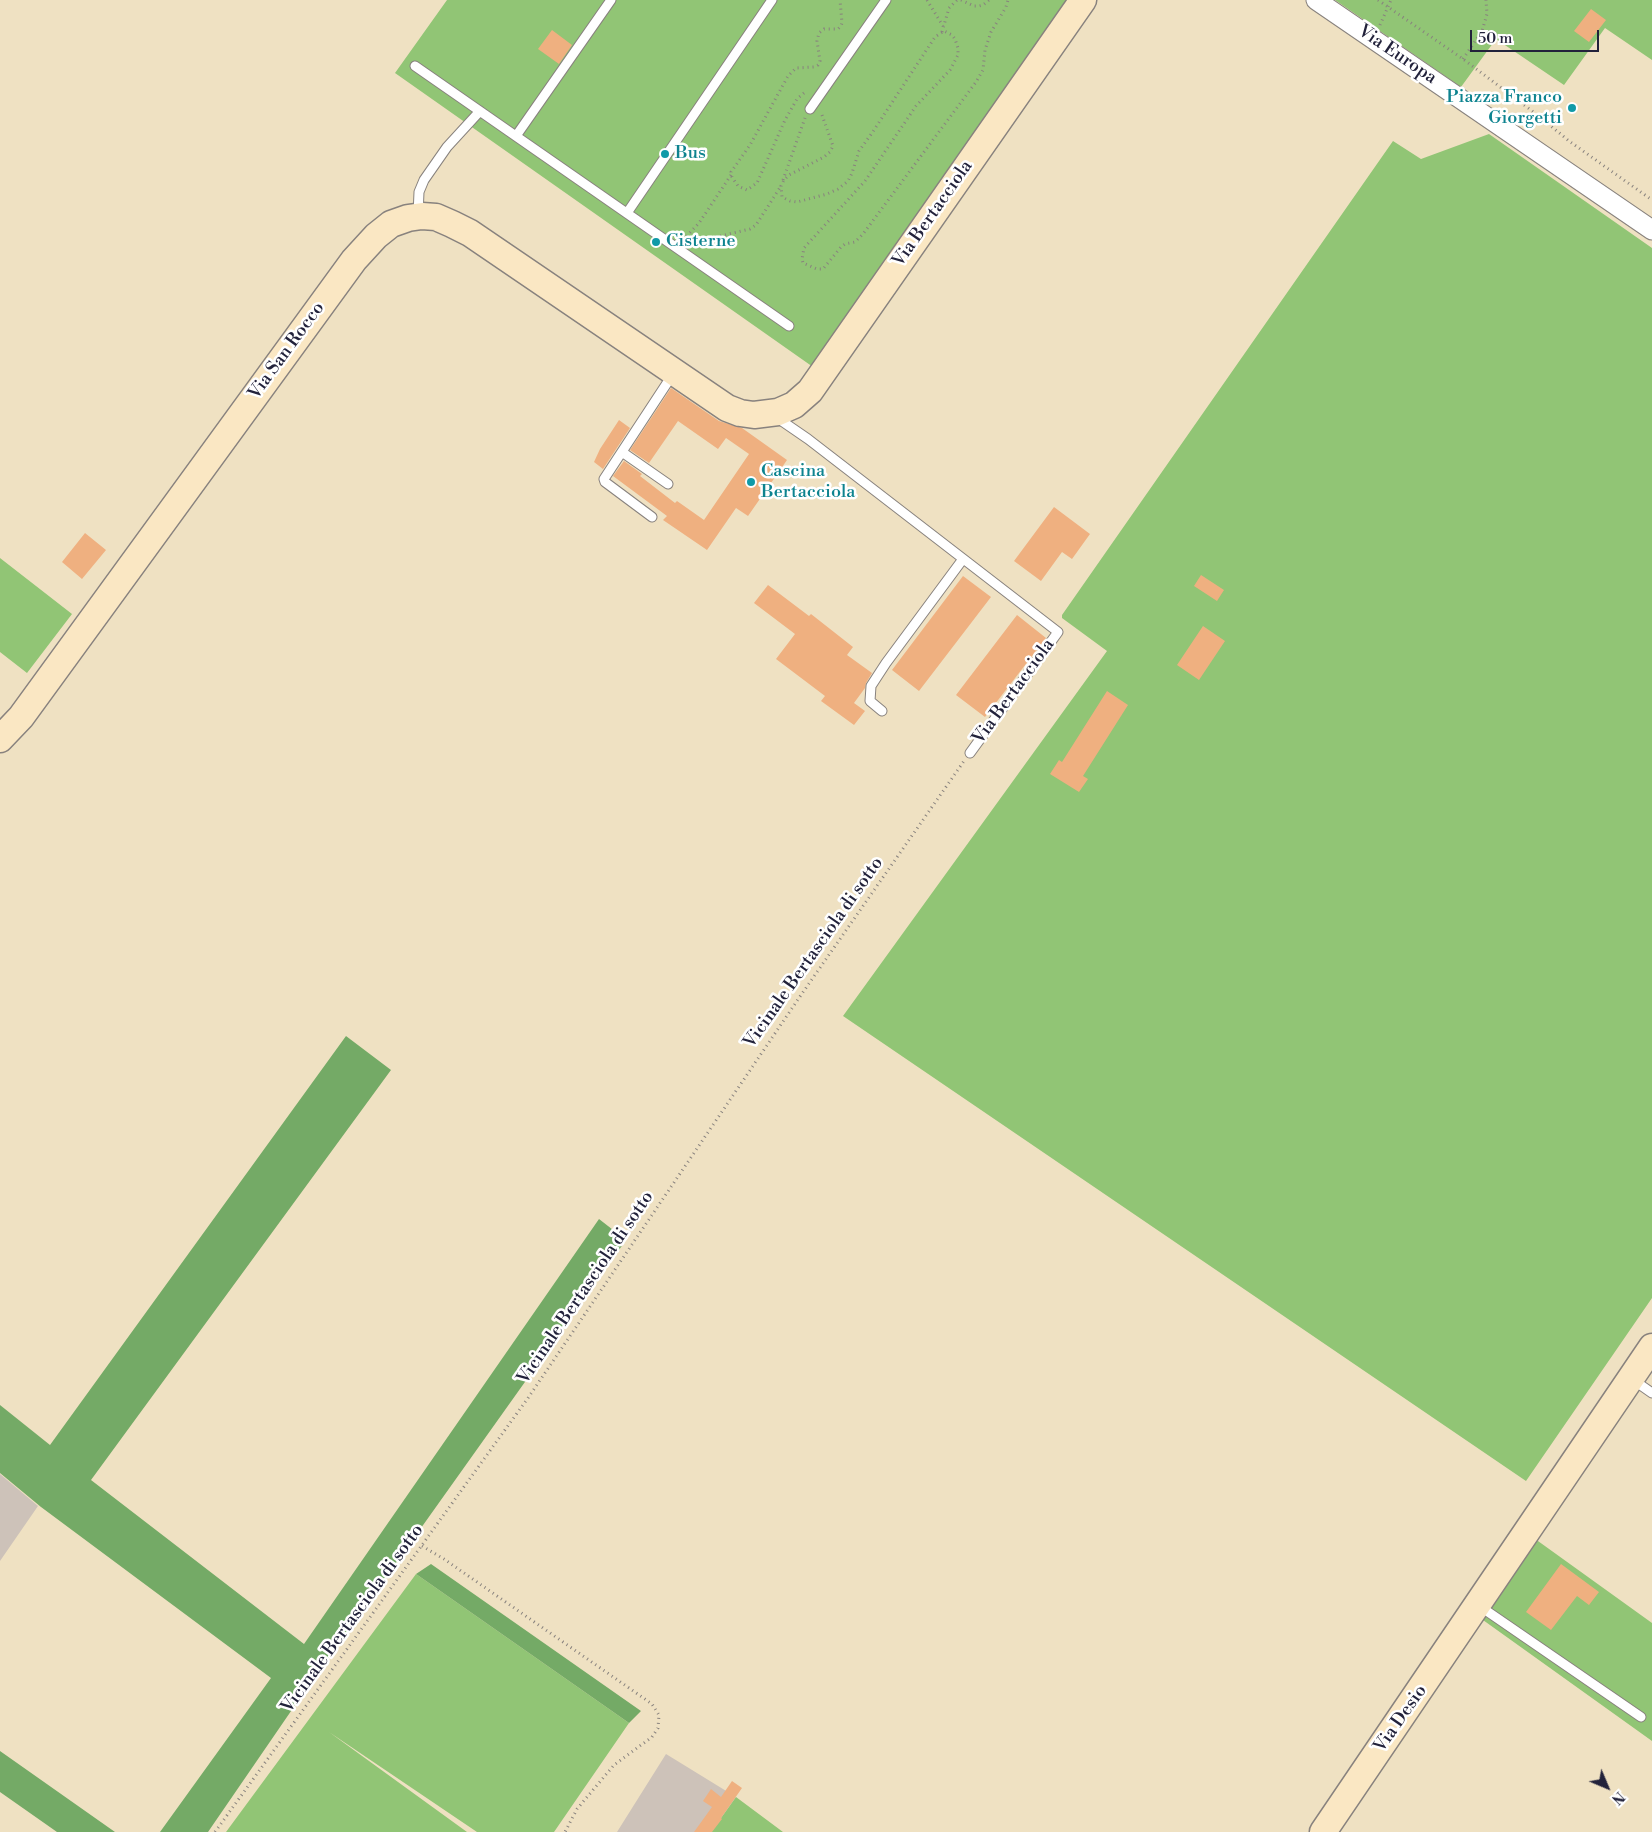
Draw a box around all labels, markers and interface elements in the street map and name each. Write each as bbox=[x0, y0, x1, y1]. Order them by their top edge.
scale bar bbox=[1472, 20, 1601, 52]
street label: Via Europa bbox=[1353, 21, 1441, 89]
text: 50 m bbox=[1478, 29, 1512, 48]
place label: Piazza Franco Giorgetti bbox=[1446, 87, 1562, 130]
marker: Piazza Franco Giorgetti bbox=[1566, 102, 1578, 114]
place label: Bus bbox=[675, 143, 706, 165]
marker: Bus bbox=[659, 148, 671, 160]
street label: Via Bertacciola bbox=[888, 157, 978, 271]
place label: Cisterne bbox=[666, 231, 736, 253]
marker: Cisterne bbox=[650, 236, 662, 248]
street label: Via San Rocco bbox=[244, 298, 330, 404]
place label: Cascina Bertacciola bbox=[761, 461, 855, 504]
marker: Cascina Bertacciola bbox=[745, 476, 757, 488]
street label: Via Bertacciola bbox=[969, 635, 1059, 749]
street label: Vicinale Bertasciola di sotto bbox=[740, 853, 888, 1053]
street label: Vicinale Bertasciola di sotto bbox=[513, 1187, 659, 1389]
street label: Vicinale Bertasciola di sotto bbox=[277, 1520, 429, 1718]
street label: Via Desio bbox=[1370, 1681, 1432, 1757]
north arrow bbox=[1582, 1762, 1632, 1812]
text: N bbox=[1607, 1787, 1628, 1808]

